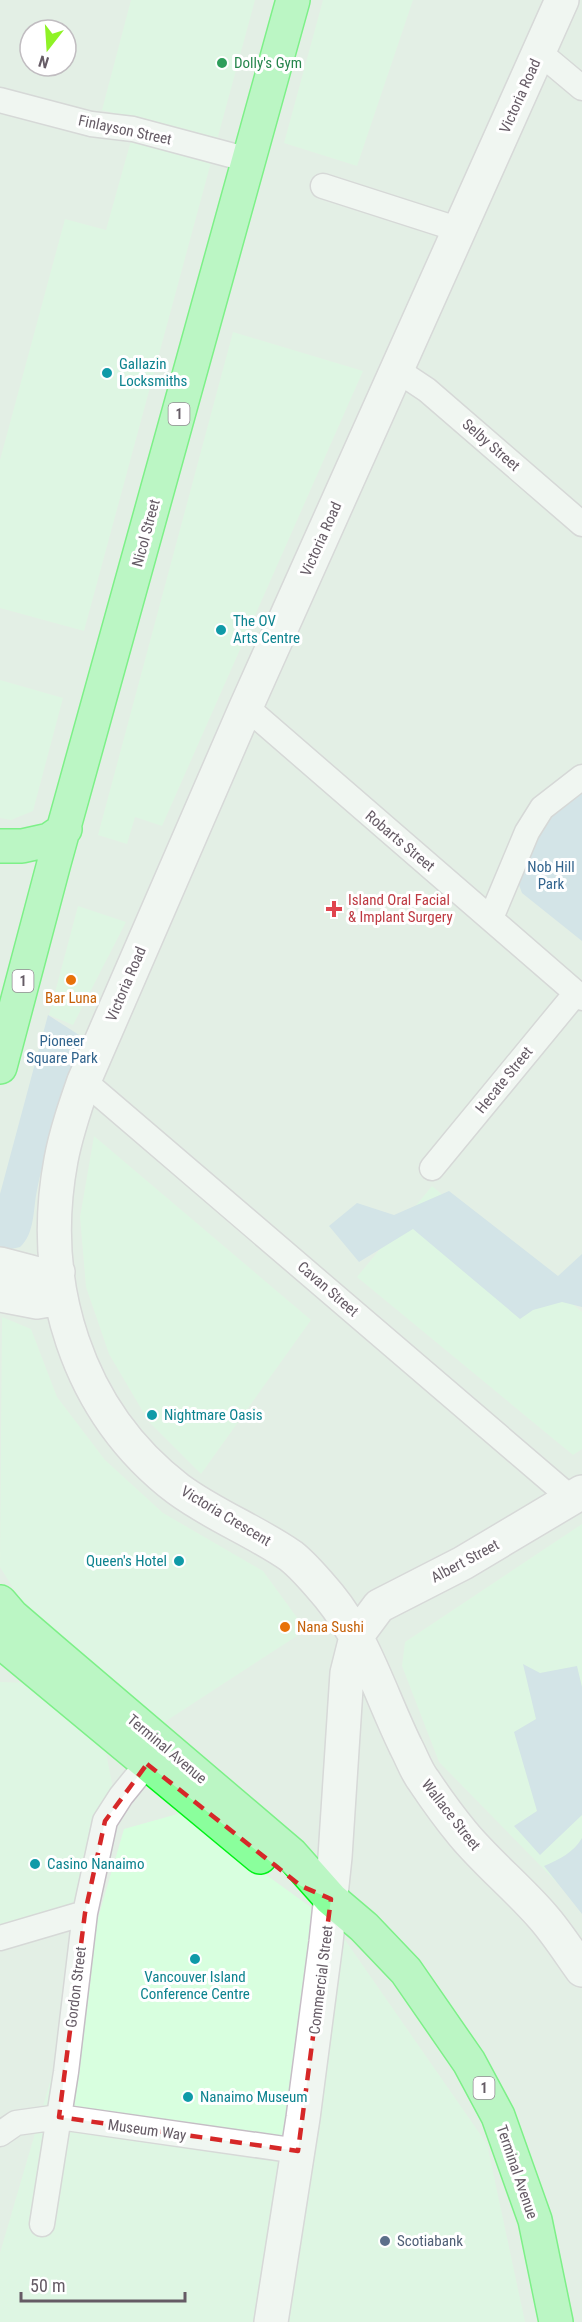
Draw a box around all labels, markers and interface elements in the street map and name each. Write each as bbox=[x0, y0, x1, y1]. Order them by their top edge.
north arrow bbox=[18, 18, 78, 78]
text: N bbox=[36, 51, 51, 72]
place label: Dolly's Gym bbox=[234, 54, 302, 72]
marker: Dolly's Gym bbox=[215, 56, 229, 70]
street label: Victoria Road bbox=[496, 56, 544, 136]
street label: Finlayson Street bbox=[77, 111, 173, 149]
place label: Gallazin Locksmiths bbox=[119, 355, 188, 390]
marker: Gallazin Locksmiths bbox=[100, 366, 114, 380]
road number: 1 bbox=[168, 403, 190, 425]
street label: Selby Street bbox=[459, 415, 523, 475]
street label: Nicol Street bbox=[128, 497, 164, 569]
street label: Victoria Road bbox=[297, 499, 345, 579]
place label: The OV Arts Centre bbox=[233, 612, 300, 647]
marker: The OV Arts Centre bbox=[214, 623, 228, 637]
street label: Robarts Street bbox=[362, 807, 438, 875]
park label: Nob Hill Park bbox=[527, 858, 575, 893]
place label: Island Oral Facial & Implant Surgery bbox=[348, 891, 453, 926]
marker: Island Oral Facial & Implant Surgery bbox=[325, 900, 343, 918]
street label: Victoria Road bbox=[102, 944, 150, 1024]
road number: 1 bbox=[12, 970, 34, 992]
marker: Bar Luna bbox=[64, 973, 78, 987]
place label: Bar Luna bbox=[45, 989, 97, 1007]
park label: Pioneer Square Park bbox=[26, 1032, 98, 1067]
street label: Hecate Street bbox=[472, 1043, 536, 1117]
street label: Cavan Street bbox=[294, 1258, 362, 1320]
place label: Nightmare Oasis bbox=[164, 1406, 263, 1424]
marker: Nightmare Oasis bbox=[145, 1408, 159, 1422]
street label: Victoria Crescent bbox=[178, 1482, 274, 1550]
street label: Albert Street bbox=[428, 1536, 502, 1586]
place label: Queen's Hotel bbox=[86, 1552, 167, 1570]
marker: Queen's Hotel bbox=[172, 1554, 186, 1568]
place label: Nana Sushi bbox=[297, 1618, 364, 1636]
marker: Nana Sushi bbox=[278, 1620, 292, 1634]
street label: Terminal Avenue bbox=[124, 1711, 210, 1787]
street label: Wallace Street bbox=[418, 1776, 484, 1854]
place label: Casino Nanaimo bbox=[47, 1855, 144, 1873]
marker: Casino Nanaimo bbox=[28, 1857, 42, 1871]
street label: Commercial Street bbox=[305, 1924, 337, 2036]
street label: Gordon Street bbox=[62, 1945, 90, 2029]
marker: Vancouver Island Conference Centre bbox=[188, 1952, 202, 1966]
place label: Vancouver Island Conference Centre bbox=[140, 1968, 250, 2003]
road number: 1 bbox=[474, 2077, 494, 2099]
place label: Nanaimo Museum bbox=[200, 2088, 308, 2106]
marker: Nanaimo Museum bbox=[181, 2090, 195, 2104]
street label: Museum Way bbox=[107, 2116, 187, 2144]
street label: Terminal Avenue bbox=[493, 2123, 541, 2221]
place label: Scotiabank bbox=[397, 2232, 463, 2250]
marker: Scotiabank bbox=[378, 2234, 392, 2248]
scale bar bbox=[21, 2265, 184, 2303]
text: 50 m bbox=[30, 2275, 65, 2296]

